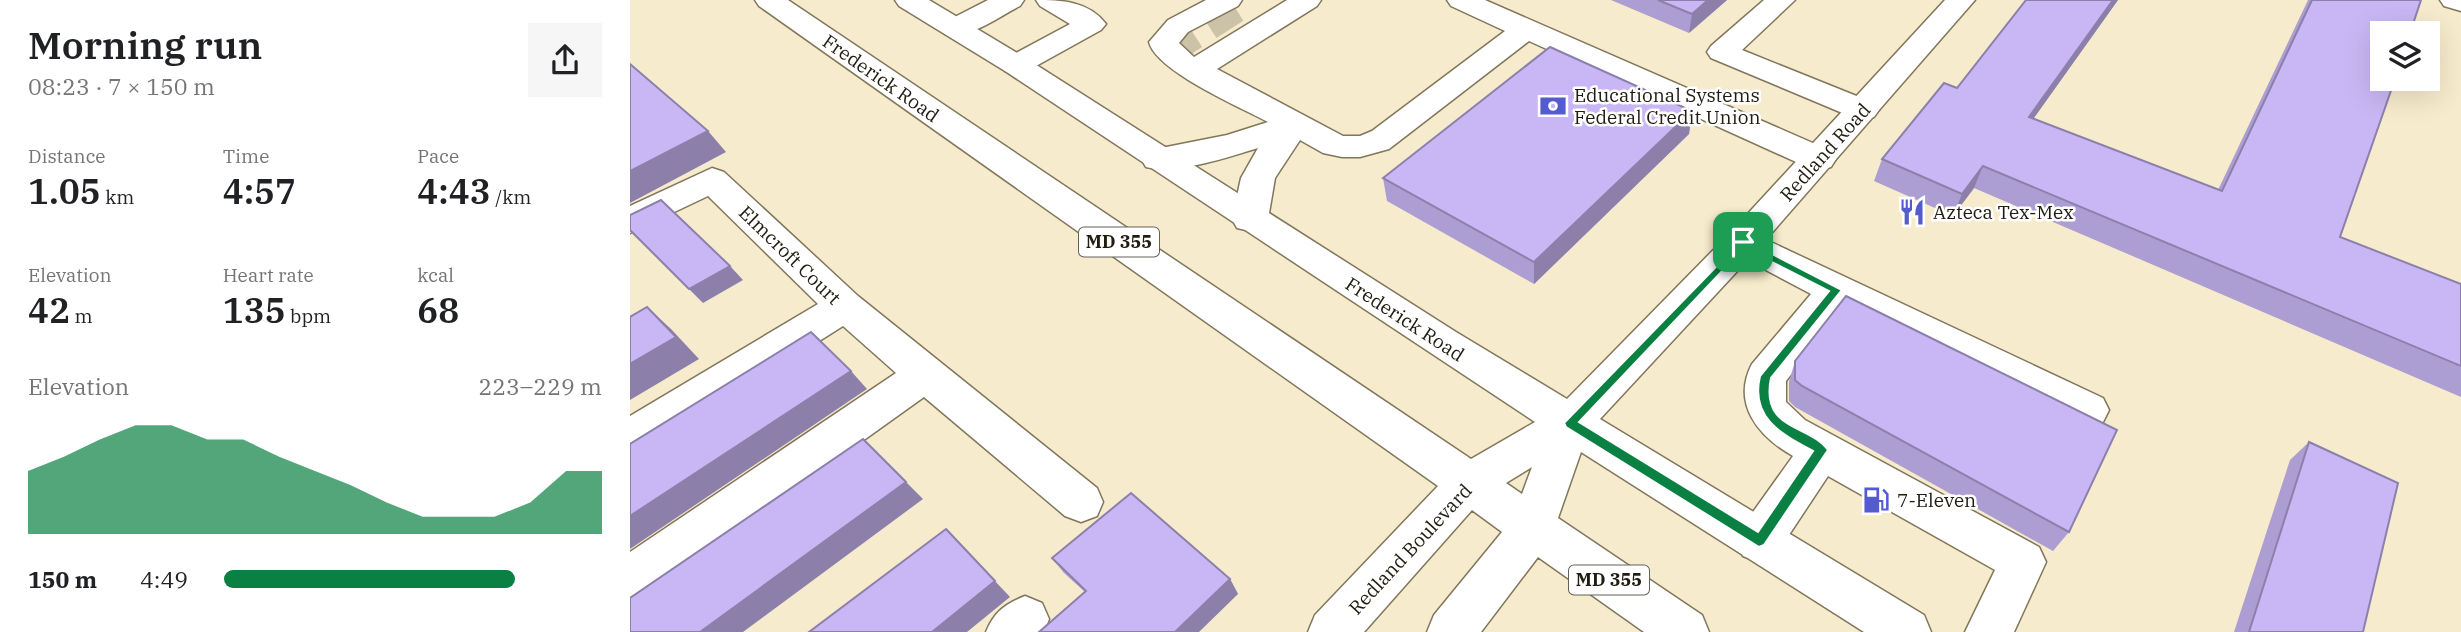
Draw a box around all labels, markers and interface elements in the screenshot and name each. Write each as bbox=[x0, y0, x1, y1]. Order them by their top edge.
text: Morning run bbox=[28, 20, 262, 69]
map controls bbox=[2370, 21, 2440, 91]
button: layers bbox=[2370, 21, 2440, 91]
button: share bbox=[528, 23, 602, 97]
street label: Frederick Road bbox=[818, 29, 944, 127]
text: 08:23 · 7 × 150 m bbox=[28, 71, 215, 101]
place label: Educational Systems Federal Credit Union bbox=[1574, 83, 1761, 129]
bank icon: Educational Systems Federal Credit Union bbox=[1538, 91, 1568, 121]
street label: Redland Road bbox=[1775, 98, 1875, 206]
text: Distance bbox=[28, 144, 106, 168]
text: Time bbox=[223, 144, 269, 168]
text: Pace bbox=[417, 144, 459, 168]
text: 1.05 bbox=[28, 168, 101, 214]
text: 4:57 bbox=[223, 168, 296, 214]
text: 4:43 bbox=[417, 168, 491, 214]
text: km bbox=[101, 185, 134, 209]
text: /km bbox=[491, 185, 531, 209]
restaurant icon: Azteca Tex-Mex bbox=[1897, 197, 1927, 227]
street label: Elmcroft Court bbox=[734, 200, 846, 310]
place label: Azteca Tex-Mex bbox=[1933, 200, 2074, 224]
pin bbox=[1713, 212, 1773, 272]
icon: arrive bbox=[1724, 223, 1762, 261]
road number: MD 355 bbox=[1079, 228, 1159, 256]
text: Elevation bbox=[28, 263, 112, 287]
text: Heart rate bbox=[223, 263, 314, 287]
text: kcal bbox=[417, 263, 454, 287]
street label: Frederick Road bbox=[1341, 272, 1469, 366]
text: 42 bbox=[28, 287, 70, 333]
text: 135 bbox=[223, 287, 286, 333]
text: 68 bbox=[417, 287, 459, 333]
text: m bbox=[70, 304, 93, 328]
text: bpm bbox=[286, 304, 331, 328]
text: Elevation bbox=[28, 371, 129, 401]
text: 223–229 m bbox=[478, 371, 602, 401]
street label: Redland Boulevard bbox=[1343, 479, 1477, 619]
fuel station icon: 7-Eleven bbox=[1861, 485, 1891, 515]
place label: 7-Eleven bbox=[1897, 488, 1976, 512]
text: 150 m bbox=[28, 564, 97, 594]
text: 4:49 bbox=[140, 564, 188, 594]
road number: MD 355 bbox=[1569, 566, 1649, 594]

